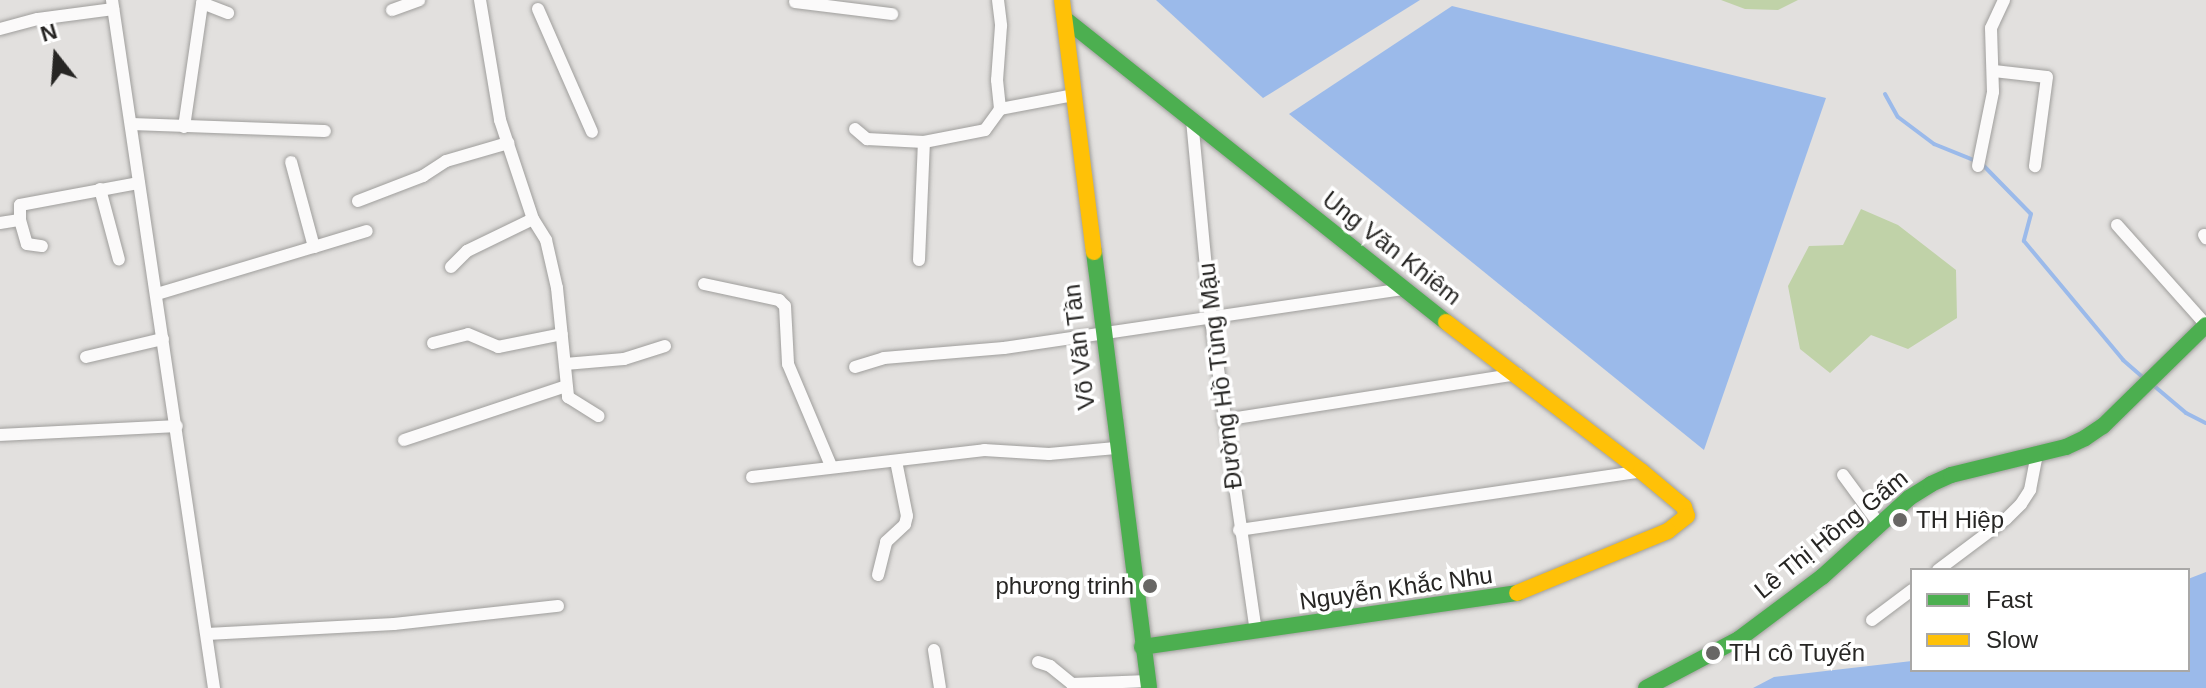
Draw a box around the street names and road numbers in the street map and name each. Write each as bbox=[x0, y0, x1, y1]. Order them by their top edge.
street label: Ung Văn Khiêm bbox=[1317, 185, 1467, 311]
street label: Đường Hồ Tùng Mậu bbox=[1192, 261, 1248, 491]
street label: Võ Văn Tần bbox=[1057, 282, 1101, 412]
street label: Lê Thị Hồng Gấm bbox=[1748, 463, 1914, 605]
street label: Nguyễn Khắc Nhu bbox=[1298, 560, 1494, 616]

